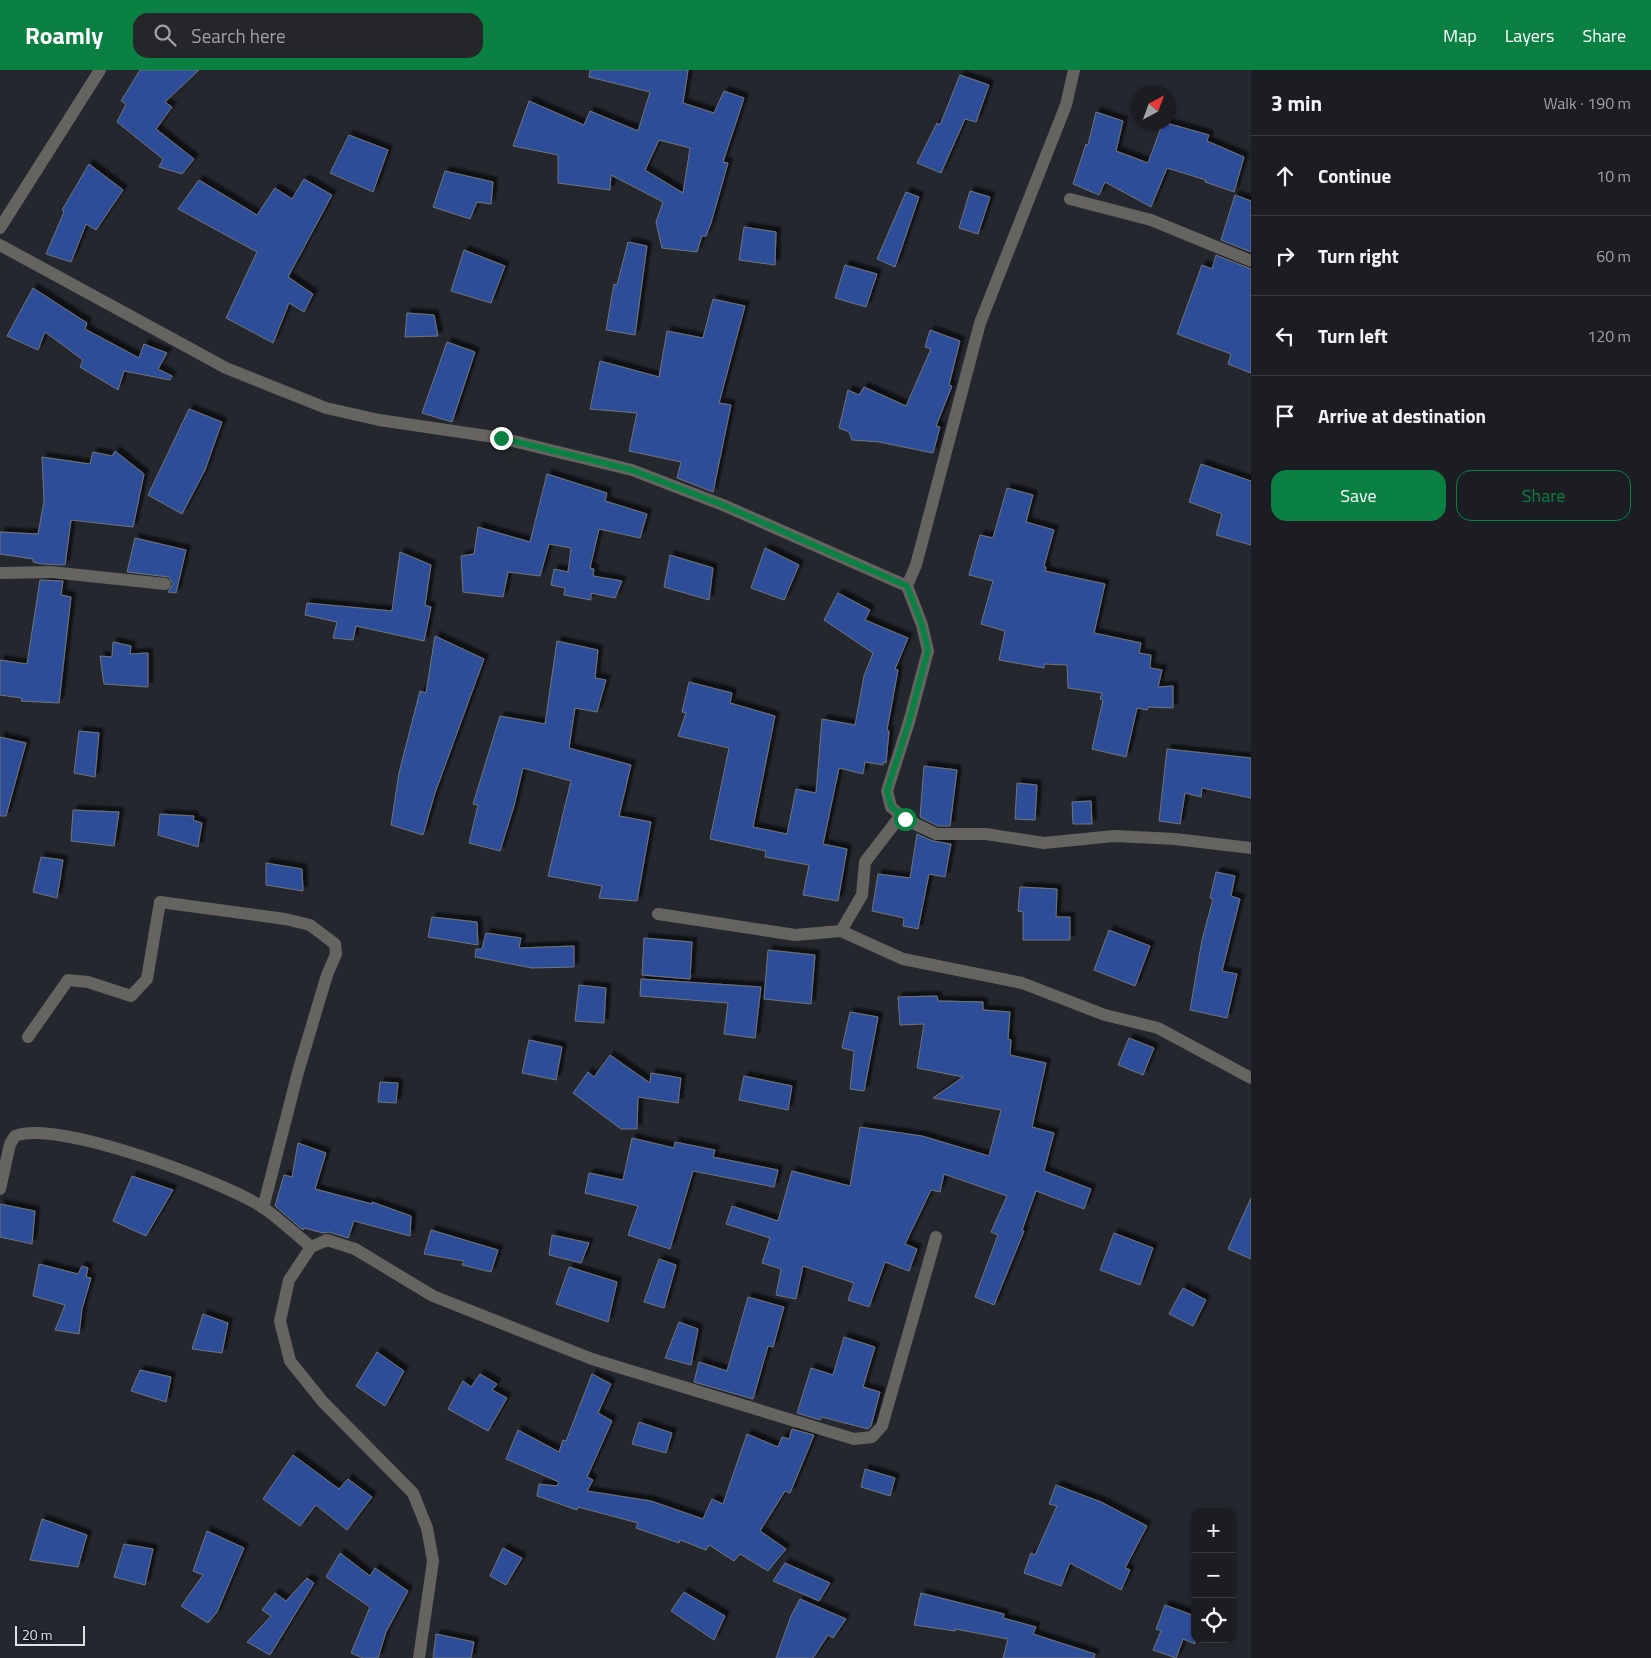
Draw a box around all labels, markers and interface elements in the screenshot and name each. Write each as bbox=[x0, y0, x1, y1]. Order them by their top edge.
search box bbox=[133, 13, 483, 58]
text: Roamly bbox=[25, 17, 103, 53]
icon: search bbox=[151, 21, 179, 49]
text: Search here bbox=[191, 21, 286, 50]
text: Map bbox=[1443, 22, 1477, 49]
text: Layers bbox=[1505, 22, 1554, 49]
text: Share bbox=[1582, 22, 1626, 49]
north arrow bbox=[1131, 85, 1176, 130]
text: 3 min bbox=[1271, 87, 1322, 119]
text: Walk · 190 m bbox=[1543, 91, 1631, 115]
text: Continue bbox=[1318, 161, 1391, 190]
icon: ahead bbox=[1271, 162, 1299, 190]
text: 10 m bbox=[1596, 164, 1631, 188]
text: Turn right bbox=[1318, 241, 1399, 270]
icon: right bbox=[1271, 242, 1299, 270]
text: 60 m bbox=[1596, 244, 1631, 268]
text: Turn left bbox=[1318, 321, 1388, 350]
icon: left bbox=[1271, 322, 1299, 350]
text: 120 m bbox=[1587, 324, 1631, 348]
text: Arrive at destination bbox=[1318, 401, 1486, 430]
icon: arrive bbox=[1271, 402, 1299, 430]
route end bbox=[490, 427, 513, 450]
button: Save bbox=[1271, 470, 1446, 521]
button: Share bbox=[1456, 470, 1631, 521]
route start bbox=[894, 808, 917, 831]
map controls bbox=[1191, 1508, 1236, 1643]
button: + bbox=[1191, 1508, 1236, 1553]
button: − bbox=[1191, 1553, 1236, 1598]
button: locate bbox=[1191, 1598, 1236, 1643]
scale bar bbox=[15, 1623, 85, 1646]
text: 20 m bbox=[22, 1624, 52, 1645]

